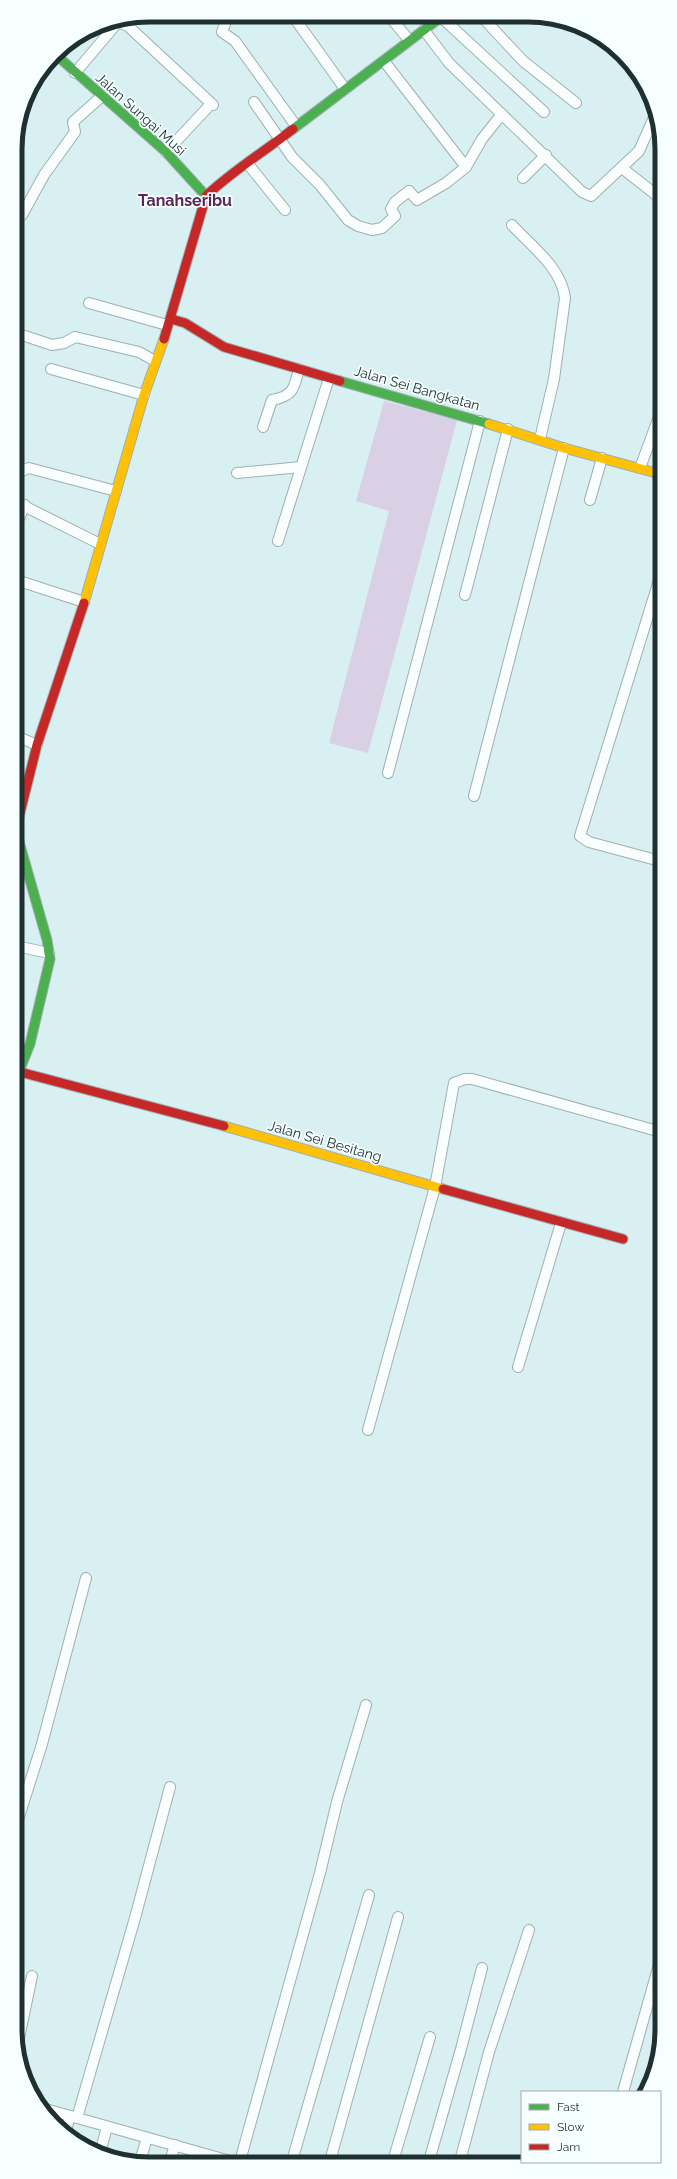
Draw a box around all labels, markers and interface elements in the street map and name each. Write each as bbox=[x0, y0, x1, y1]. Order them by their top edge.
street label: Jalan Sungai Musi bbox=[93, 69, 189, 159]
district label: Tanahseribu bbox=[138, 191, 232, 210]
street label: Jalan Sei Bangkatan bbox=[352, 362, 482, 414]
street label: Jalan Sei Besitang bbox=[266, 1117, 384, 1165]
legend bbox=[521, 2091, 661, 2163]
text: Fast bbox=[557, 2100, 580, 2114]
text: Slow bbox=[557, 2120, 584, 2134]
text: Jam bbox=[557, 2140, 580, 2154]

